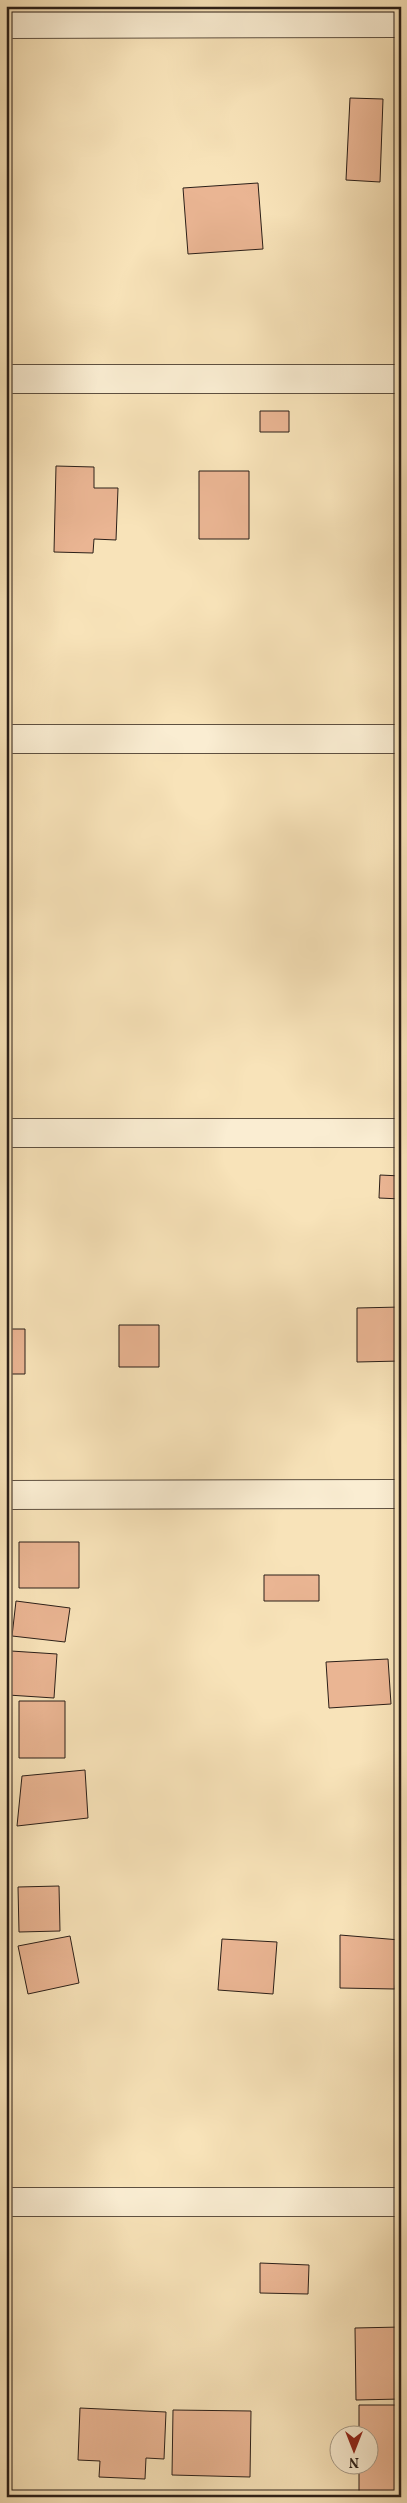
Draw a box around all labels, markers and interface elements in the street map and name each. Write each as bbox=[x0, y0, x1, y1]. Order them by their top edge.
north arrow bbox=[330, 2426, 380, 2476]
text: N bbox=[349, 2452, 359, 2471]

